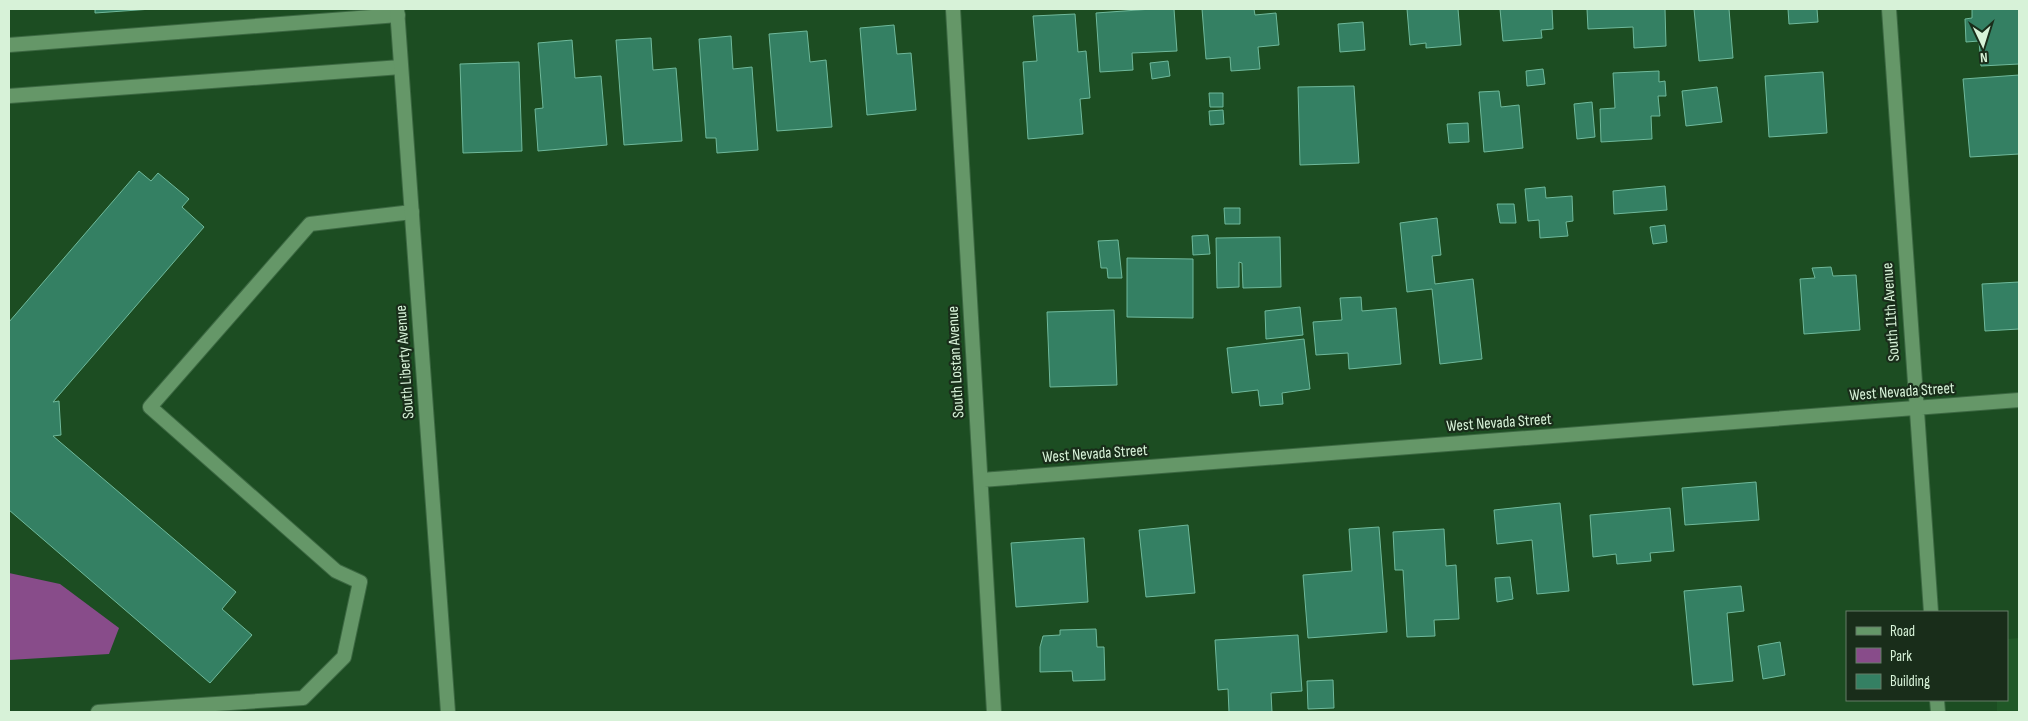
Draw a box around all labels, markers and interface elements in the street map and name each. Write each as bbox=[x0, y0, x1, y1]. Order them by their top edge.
north arrow bbox=[1958, 20, 2008, 70]
text: N bbox=[1980, 49, 1988, 66]
street label: South 11th Avenue bbox=[1878, 262, 1904, 362]
street label: South Liberty Avenue bbox=[392, 304, 418, 420]
street label: South Lostan Avenue bbox=[944, 306, 968, 418]
street label: West Nevada Street bbox=[1849, 379, 1955, 405]
street label: West Nevada Street bbox=[1446, 410, 1552, 436]
street label: West Nevada Street bbox=[1042, 441, 1148, 467]
legend bbox=[1846, 611, 2008, 701]
text: Road bbox=[1890, 622, 1915, 641]
text: Park bbox=[1890, 647, 1912, 666]
text: Building bbox=[1890, 672, 1930, 691]

